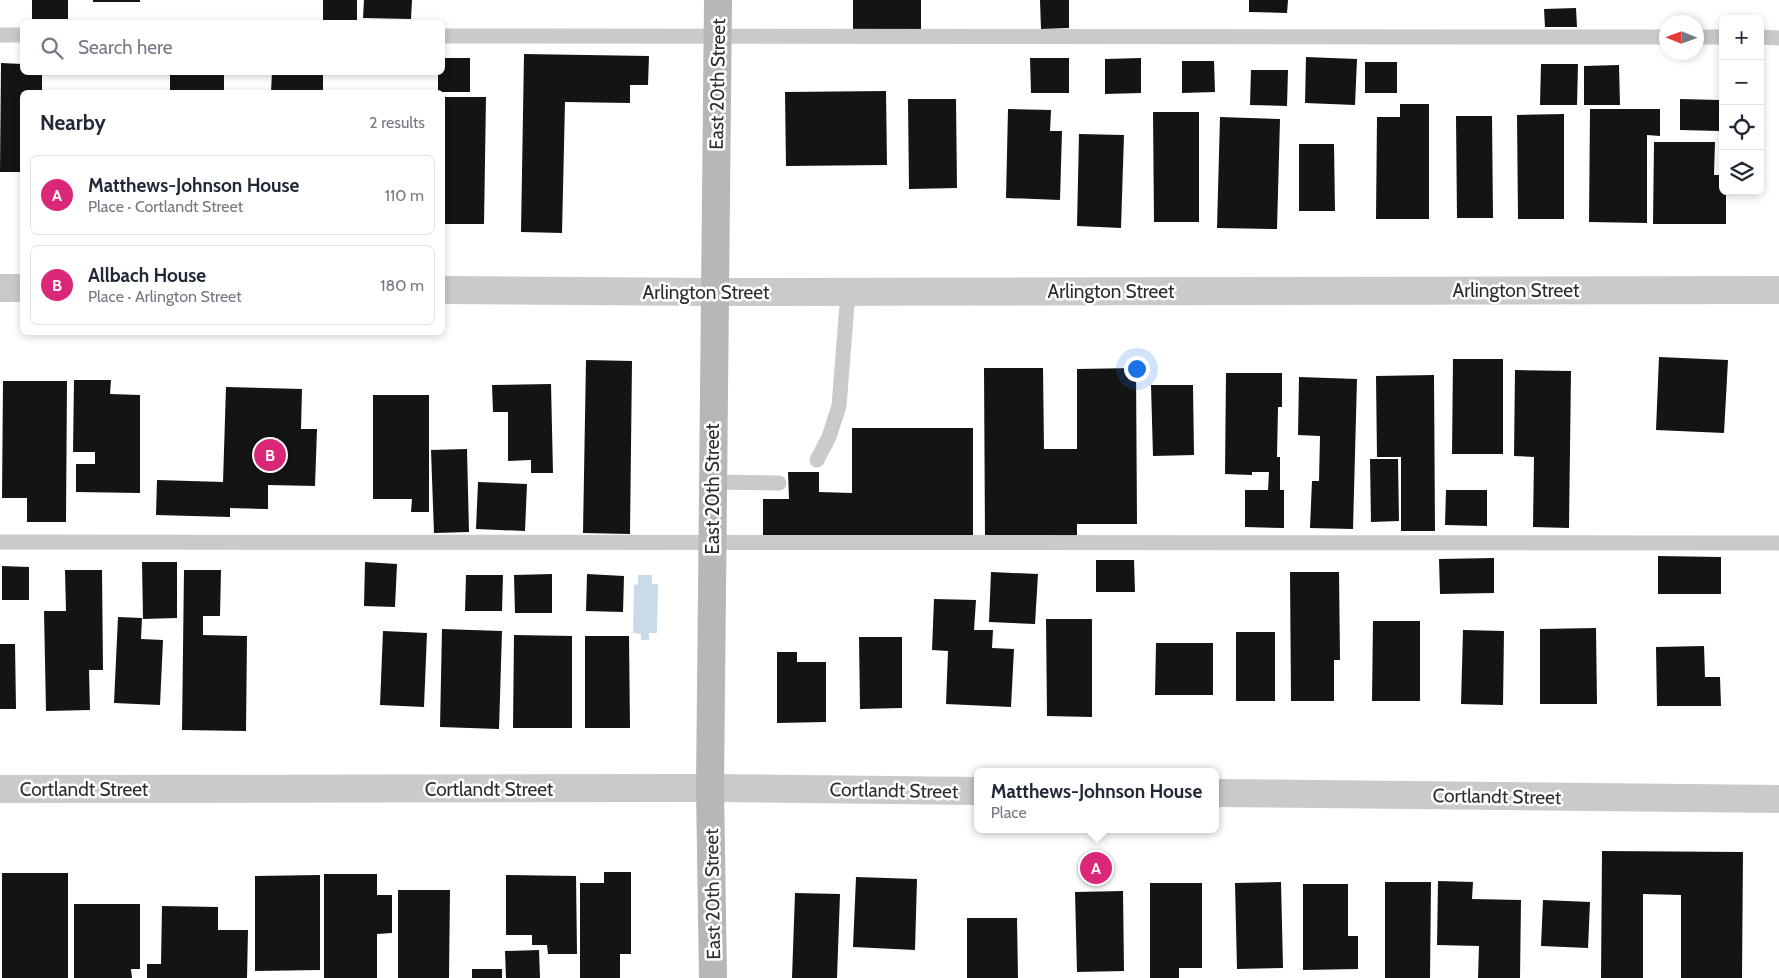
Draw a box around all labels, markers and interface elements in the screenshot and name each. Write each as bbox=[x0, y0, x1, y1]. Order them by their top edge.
north arrow bbox=[1659, 15, 1704, 60]
map controls bbox=[1719, 15, 1764, 195]
button: + bbox=[1719, 15, 1764, 60]
street label: East 20th Street bbox=[705, 18, 730, 150]
search box bbox=[20, 20, 445, 75]
icon: search bbox=[38, 34, 66, 62]
text: Search here bbox=[78, 36, 172, 59]
button: − bbox=[1719, 60, 1764, 105]
button: locate bbox=[1719, 105, 1764, 150]
text: Nearby bbox=[40, 110, 106, 135]
text: 2 results bbox=[369, 113, 425, 132]
button: layers bbox=[1719, 150, 1764, 195]
text: Matthews-Johnson House bbox=[88, 174, 299, 197]
text: A bbox=[52, 186, 62, 205]
text: 110 m bbox=[385, 186, 424, 205]
text: Place · Cortlandt Street bbox=[88, 197, 243, 216]
text: Allbach House bbox=[88, 264, 206, 287]
text: B bbox=[52, 276, 62, 295]
text: 180 m bbox=[380, 276, 424, 295]
street label: Arlington Street bbox=[1453, 279, 1580, 302]
street label: Arlington Street bbox=[1048, 280, 1175, 303]
street label: Arlington Street bbox=[643, 281, 770, 304]
text: Place · Arlington Street bbox=[88, 287, 242, 306]
your location bbox=[1124, 356, 1150, 382]
street label: East 20th Street bbox=[701, 423, 724, 555]
pin: B bbox=[254, 436, 286, 474]
popup bbox=[974, 768, 1219, 833]
street label: Cortlandt Street bbox=[20, 778, 149, 801]
street label: Cortlandt Street bbox=[425, 778, 554, 801]
street label: Cortlandt Street bbox=[830, 778, 959, 803]
text: Matthews-Johnson House bbox=[991, 780, 1202, 803]
street label: Cortlandt Street bbox=[1433, 784, 1562, 809]
text: Place bbox=[991, 803, 1027, 822]
street label: East 20th Street bbox=[700, 828, 725, 960]
pin: A bbox=[1080, 849, 1112, 887]

